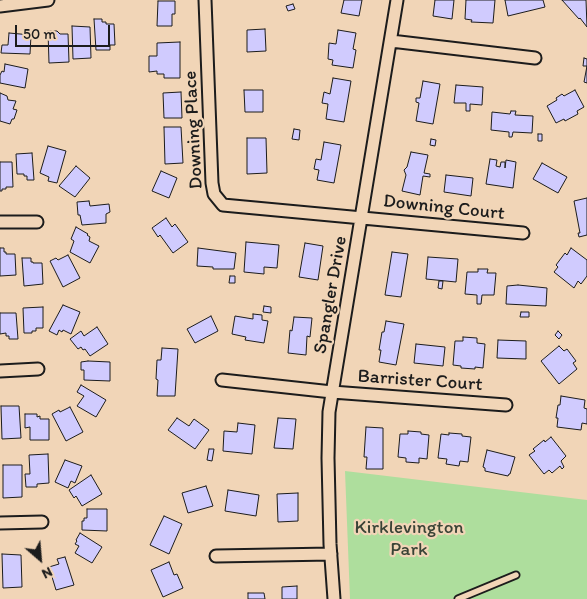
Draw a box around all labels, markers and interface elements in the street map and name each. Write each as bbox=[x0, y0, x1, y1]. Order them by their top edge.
scale bar bbox=[18, 15, 112, 47]
text: 50 m bbox=[23, 25, 56, 43]
street label: Downing Place bbox=[180, 70, 208, 190]
street label: Downing Court bbox=[382, 190, 506, 226]
street label: Spangler Drive bbox=[309, 234, 353, 356]
street label: Barrister Court bbox=[357, 365, 483, 397]
park label: Kirklevington Park bbox=[354, 517, 464, 561]
north arrow bbox=[15, 534, 65, 584]
text: N bbox=[39, 563, 55, 583]

